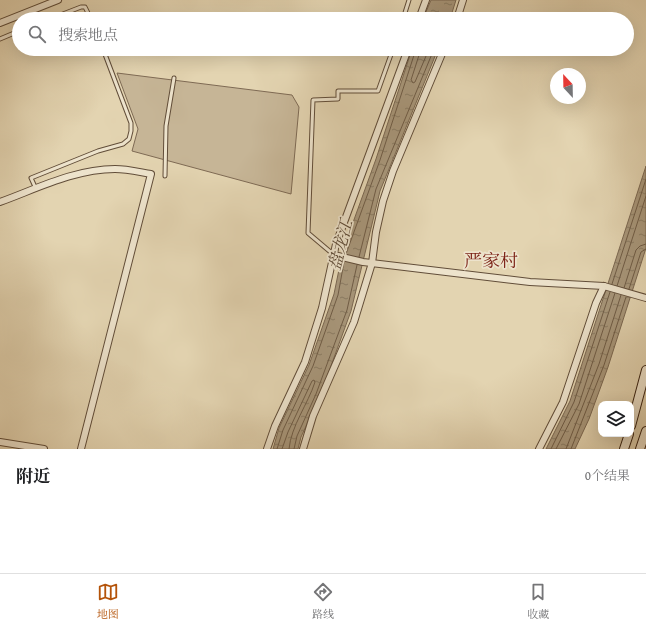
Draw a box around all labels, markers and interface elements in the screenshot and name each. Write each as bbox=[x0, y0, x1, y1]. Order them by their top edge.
search box bbox=[12, 12, 634, 56]
icon: search bbox=[26, 23, 48, 45]
text: 搜索地点 bbox=[58, 24, 118, 45]
north arrow bbox=[550, 68, 586, 104]
water label: 盘龙江 bbox=[321, 214, 359, 273]
district label: 严家村 bbox=[464, 247, 518, 274]
map controls bbox=[598, 401, 634, 437]
button: layers bbox=[598, 401, 634, 437]
text: 附近 bbox=[16, 463, 50, 488]
text: 0个结果 bbox=[585, 466, 630, 485]
tab: 地图 bbox=[97, 581, 119, 622]
tab: 路线 bbox=[312, 581, 334, 622]
tab: 收藏 bbox=[527, 581, 549, 622]

